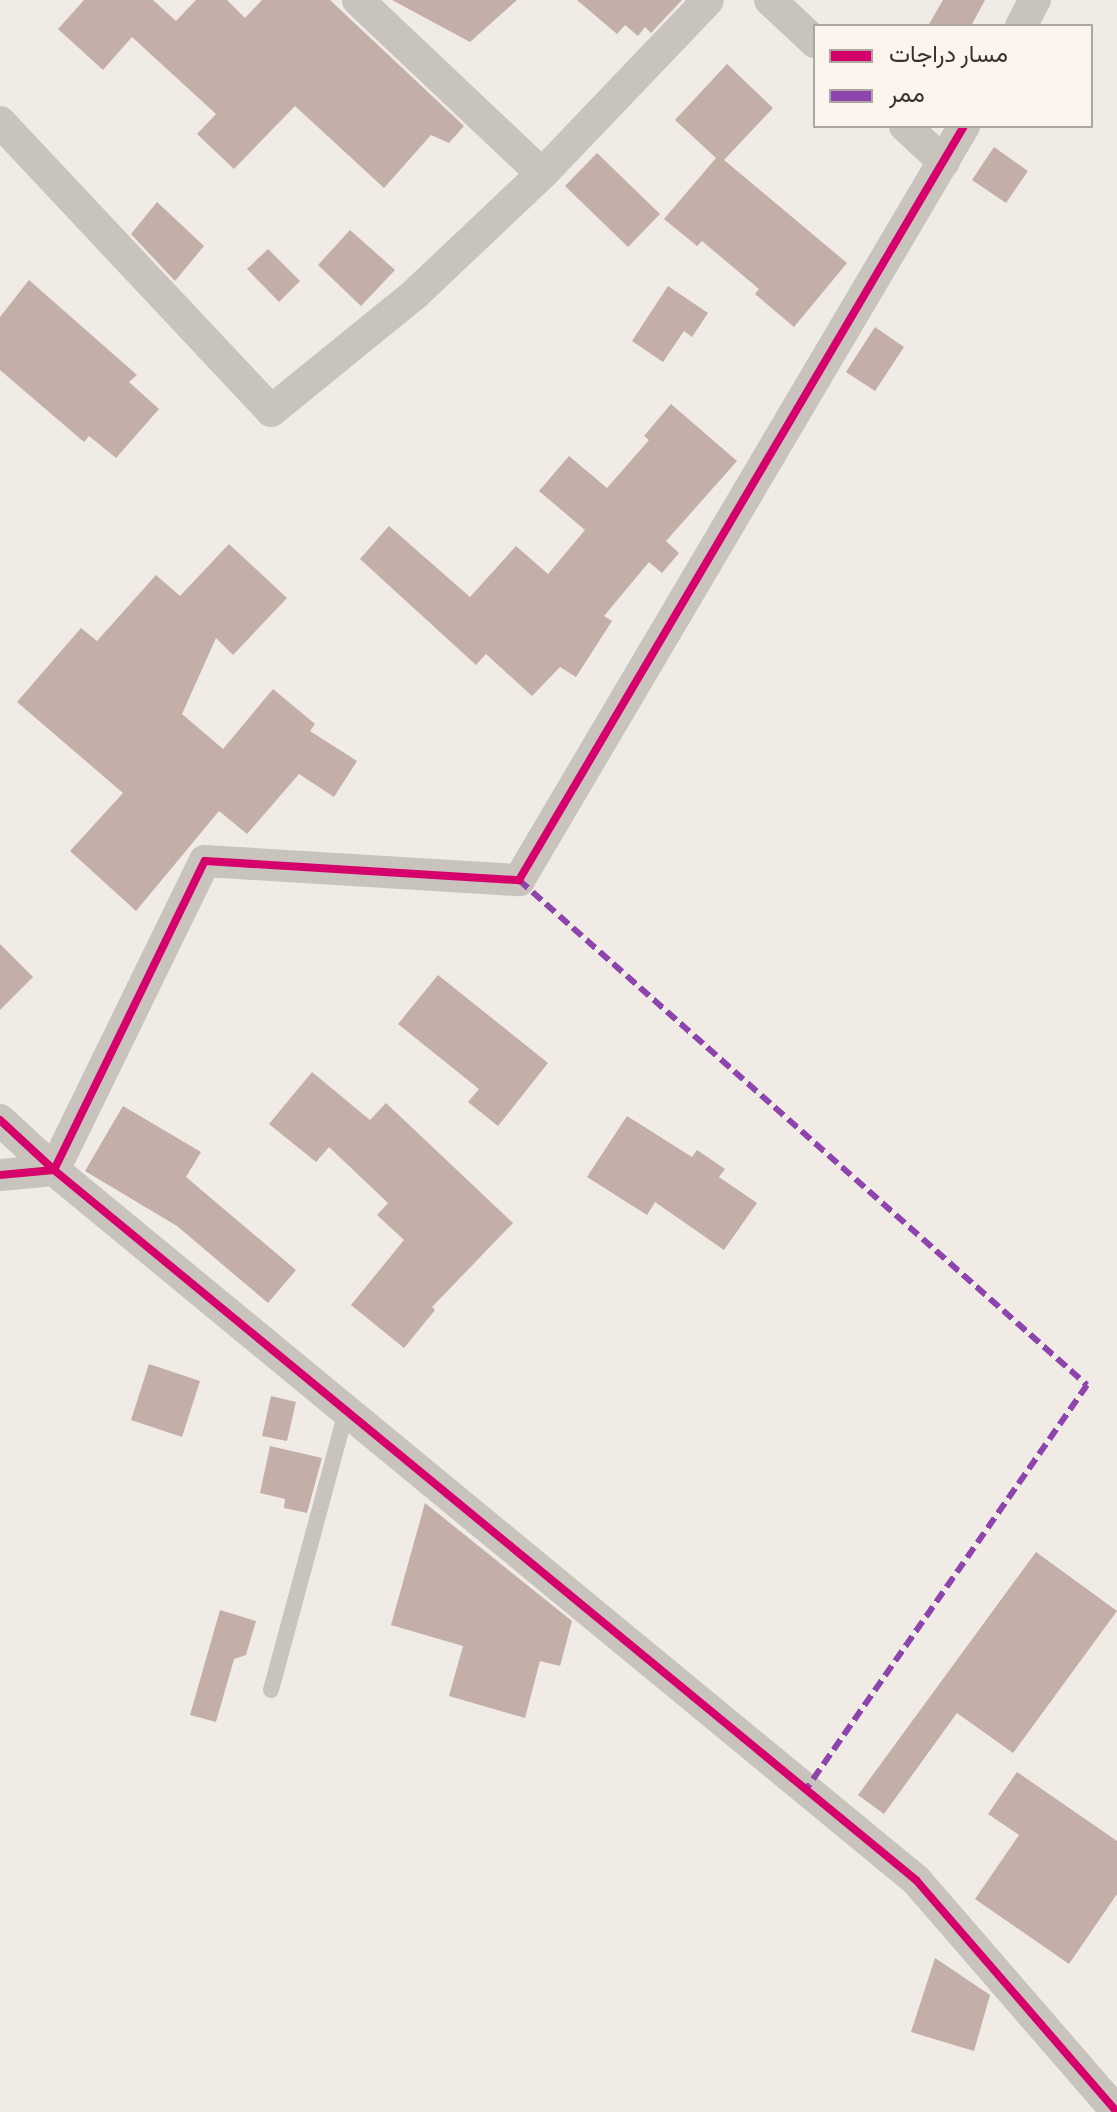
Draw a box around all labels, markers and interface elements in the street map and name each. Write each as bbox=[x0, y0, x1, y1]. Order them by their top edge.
legend bbox=[813, 24, 1093, 128]
text: مسار دراجات bbox=[889, 38, 1008, 67]
text: ممر bbox=[889, 78, 925, 107]

